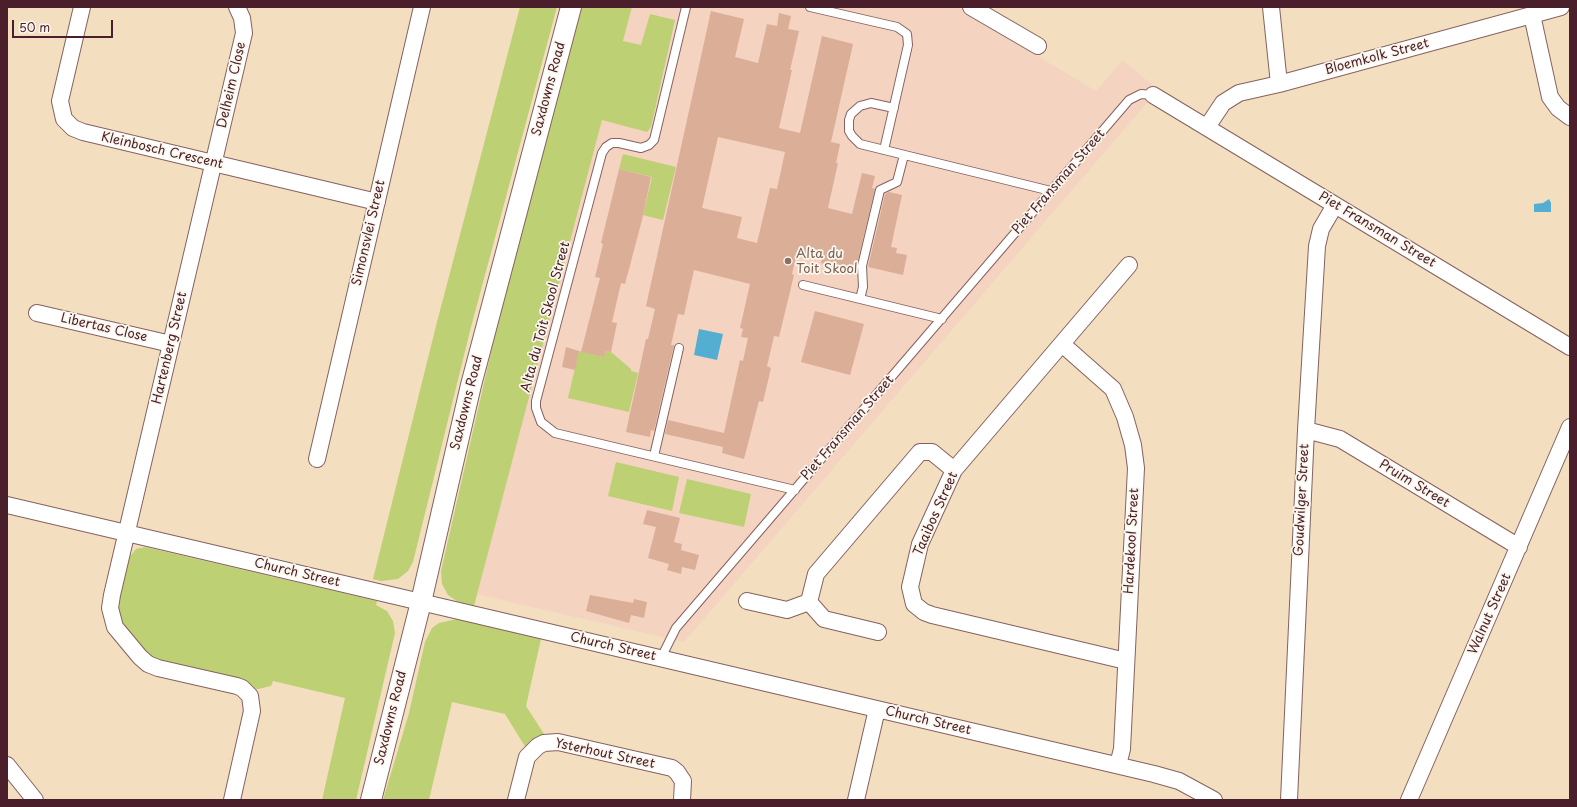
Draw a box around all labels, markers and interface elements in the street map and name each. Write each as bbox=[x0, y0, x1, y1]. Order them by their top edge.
scale bar bbox=[14, 12, 115, 38]
text: 50 m bbox=[19, 18, 50, 36]
street label: Bloemkolk Street bbox=[1323, 36, 1431, 78]
street label: Delheim Close bbox=[214, 40, 250, 130]
street label: Saxdowns Road bbox=[529, 40, 569, 138]
street label: Piet Fransman Street bbox=[1009, 126, 1109, 238]
street label: Kleinbosch Crescent bbox=[100, 129, 224, 173]
street label: Simonsvlei Street bbox=[349, 179, 389, 287]
street label: Piet Fransman Street bbox=[1316, 189, 1438, 271]
street label: Alta du Toit Skool Street bbox=[518, 240, 574, 394]
place label: Alta du Toit Skool bbox=[796, 246, 858, 277]
marker: Alta du Toit Skool bbox=[783, 256, 793, 266]
street label: Hartenberg Street bbox=[149, 290, 191, 406]
street label: Libertas Close bbox=[59, 310, 149, 346]
street label: Saxdowns Road bbox=[448, 354, 486, 452]
street label: Piet Fransman Street bbox=[798, 372, 898, 484]
street label: Goudwilger Street bbox=[1291, 443, 1313, 557]
street label: Pruim Street bbox=[1376, 457, 1452, 511]
street label: Taaibos Street bbox=[910, 470, 962, 558]
street label: Hardekool Street bbox=[1121, 488, 1143, 594]
street label: Church Street bbox=[253, 556, 341, 590]
street label: Walnut Street bbox=[1465, 571, 1515, 657]
street label: Church Street bbox=[569, 630, 657, 664]
street label: Saxdowns Road bbox=[372, 669, 410, 767]
street label: Church Street bbox=[884, 704, 972, 738]
street label: Ysterhout Street bbox=[554, 736, 656, 772]

